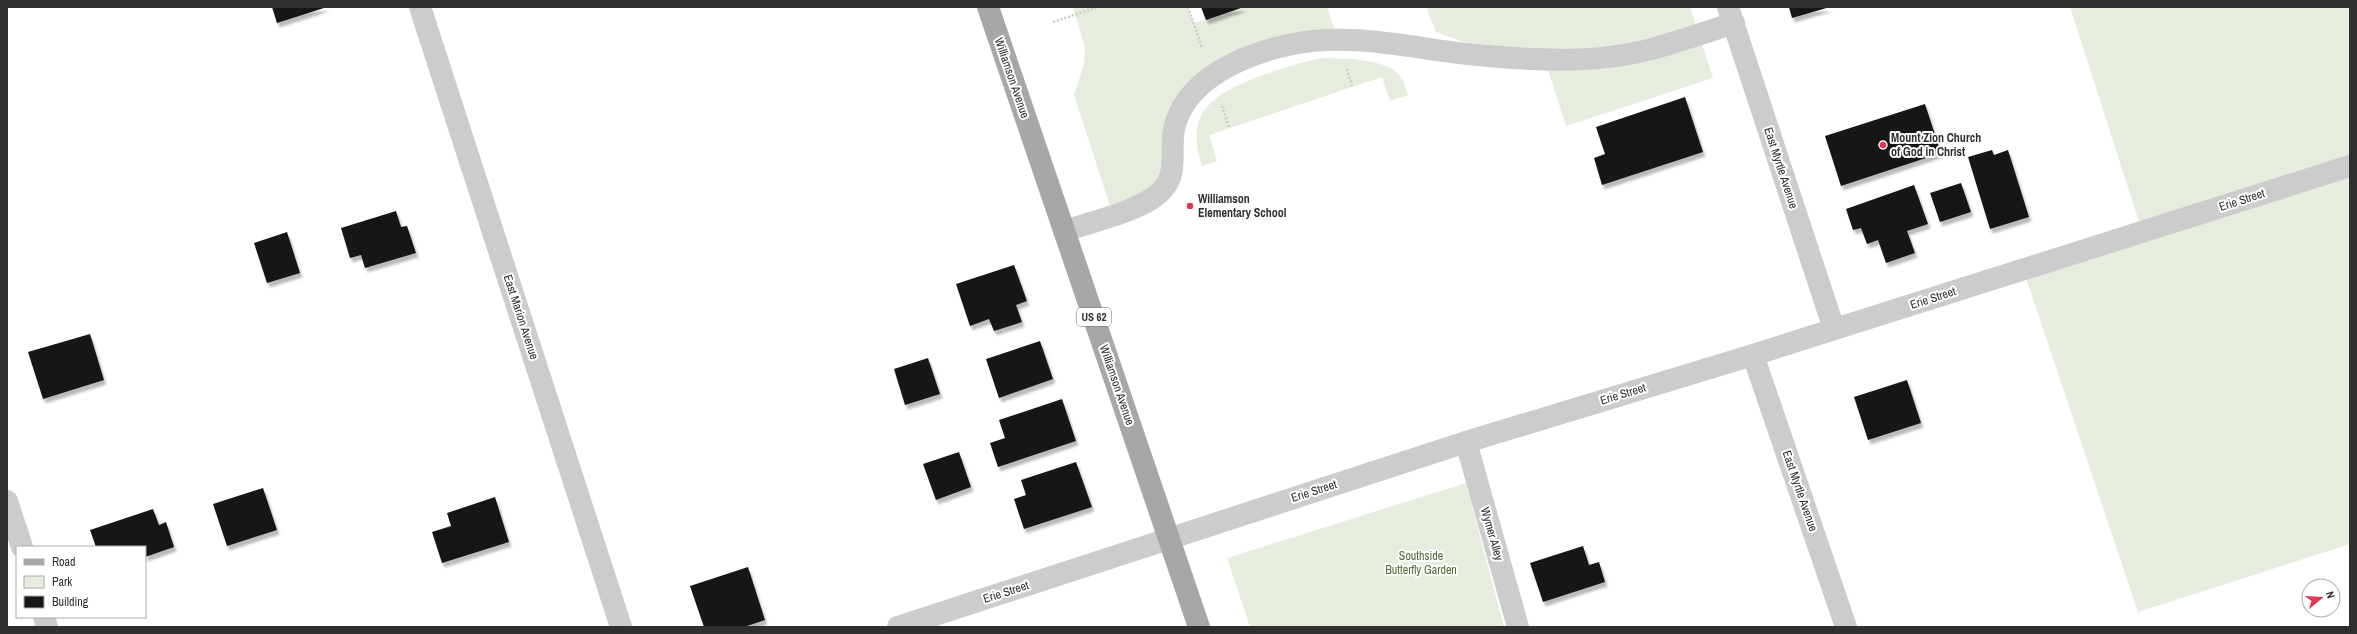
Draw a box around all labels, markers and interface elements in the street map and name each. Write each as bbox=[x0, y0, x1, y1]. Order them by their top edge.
street label: Williamson Avenue bbox=[991, 36, 1033, 120]
street label: East Myrtle Avenue bbox=[1760, 125, 1802, 211]
place label: Mount Zion Church of God in Christ bbox=[1891, 130, 1981, 160]
marker: Mount Zion Church of God in Christ bbox=[1878, 140, 1888, 150]
street label: Erie Street bbox=[2217, 185, 2267, 215]
place label: Williamson Elementary School bbox=[1198, 191, 1287, 221]
marker: Williamson Elementary School bbox=[1185, 201, 1195, 211]
street label: East Marion Avenue bbox=[500, 272, 542, 362]
street label: Erie Street bbox=[1908, 283, 1958, 313]
road number: US 62 bbox=[1077, 308, 1111, 326]
street label: Williamson Avenue bbox=[1096, 343, 1138, 427]
street label: Erie Street bbox=[1598, 379, 1648, 409]
street label: East Myrtle Avenue bbox=[1779, 448, 1821, 534]
street label: Erie Street bbox=[1289, 476, 1339, 506]
street label: Wymer Alley bbox=[1477, 506, 1507, 563]
legend bbox=[16, 546, 146, 618]
park label: Southside Butterfly Garden bbox=[1385, 548, 1457, 578]
text: Road bbox=[52, 554, 76, 570]
text: Park bbox=[52, 574, 72, 590]
street label: Erie Street bbox=[981, 577, 1031, 607]
north arrow bbox=[2301, 578, 2341, 618]
text: N bbox=[2323, 590, 2338, 600]
text: Building bbox=[52, 594, 89, 610]

